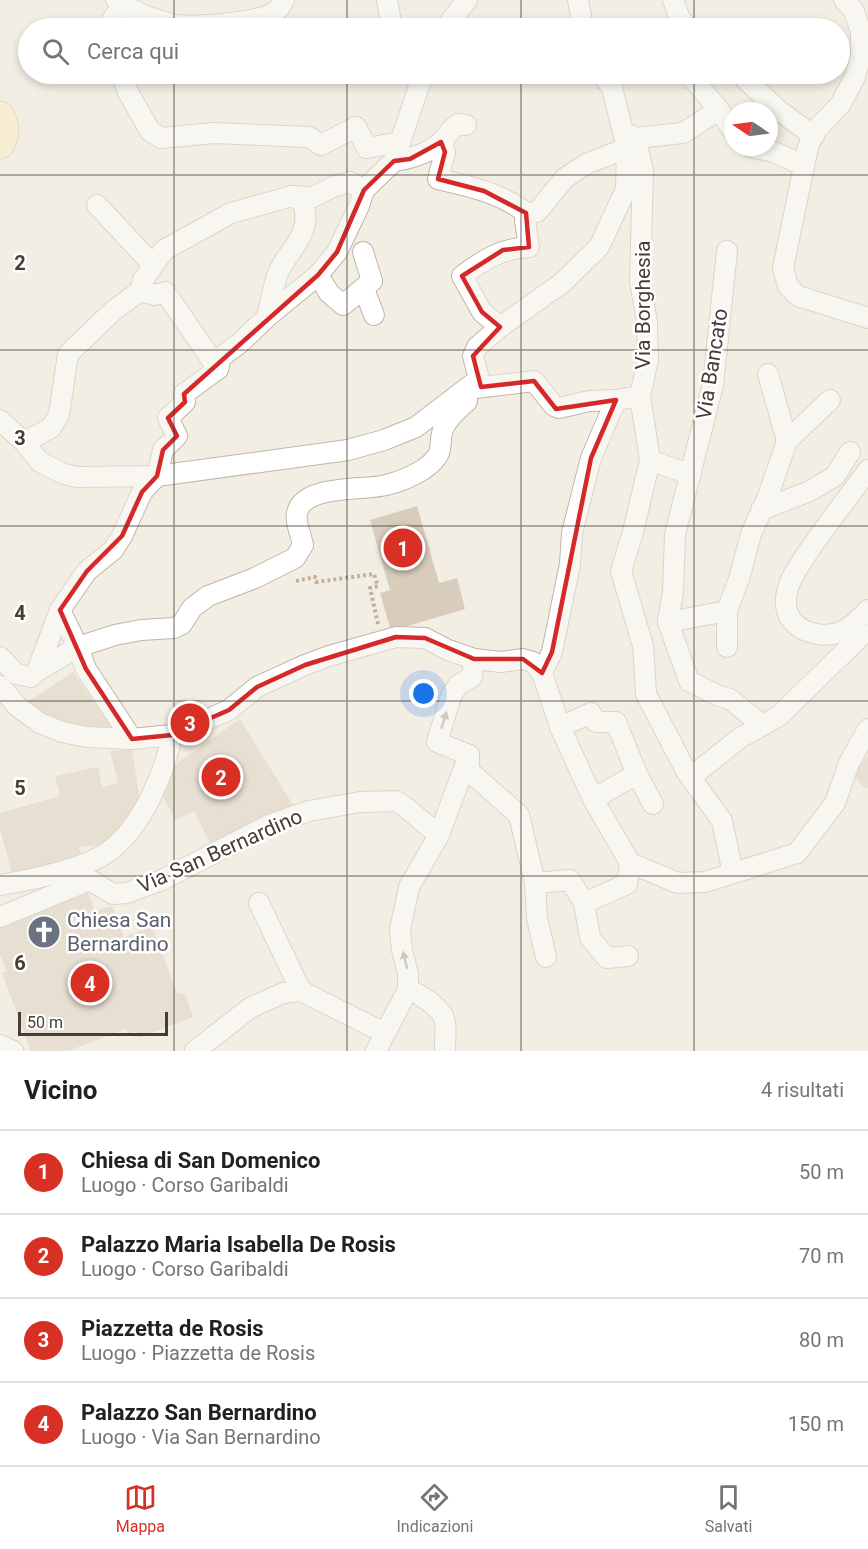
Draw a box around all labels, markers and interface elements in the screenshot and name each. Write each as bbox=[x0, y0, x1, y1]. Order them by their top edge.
search box bbox=[18, 18, 850, 84]
icon: search bbox=[39, 35, 72, 68]
text: Cerca qui bbox=[87, 39, 179, 64]
north arrow bbox=[724, 102, 778, 156]
street label: Via Borghesia bbox=[631, 241, 655, 369]
text: 2 bbox=[14, 251, 26, 275]
street label: Via Bancato bbox=[691, 307, 733, 421]
text: 3 bbox=[14, 426, 26, 450]
pin: 1 bbox=[384, 526, 422, 570]
text: 4 bbox=[14, 601, 26, 625]
your location bbox=[409, 679, 438, 708]
pin: 3 bbox=[170, 700, 210, 746]
one-way arrow bbox=[440, 711, 449, 729]
pin: 2 bbox=[202, 754, 240, 800]
text: 5 bbox=[14, 776, 26, 800]
street label: Via San Bernardino bbox=[134, 804, 306, 898]
place label: Chiesa San Bernardino bbox=[67, 908, 171, 956]
church icon: Chiesa San Bernardino bbox=[26, 914, 62, 950]
one-way arrow bbox=[399, 950, 409, 969]
text: 6 bbox=[14, 951, 26, 975]
pin: 4 bbox=[70, 960, 110, 1006]
scale bar bbox=[18, 1009, 168, 1036]
text: 50 m bbox=[27, 1013, 63, 1032]
text: Vicino bbox=[24, 1075, 98, 1105]
text: 4 risultati bbox=[761, 1078, 844, 1102]
text: Chiesa di San Domenico bbox=[81, 1148, 320, 1173]
text: 1 bbox=[38, 1160, 49, 1184]
text: 50 m bbox=[799, 1160, 844, 1184]
text: Luogo · Corso Garibaldi bbox=[81, 1173, 289, 1197]
text: Palazzo Maria Isabella De Rosis bbox=[81, 1232, 396, 1257]
text: 2 bbox=[38, 1244, 49, 1268]
text: 70 m bbox=[799, 1244, 844, 1268]
text: Luogo · Corso Garibaldi bbox=[81, 1257, 289, 1281]
text: Piazzetta de Rosis bbox=[81, 1316, 264, 1341]
text: 3 bbox=[38, 1328, 49, 1352]
text: 80 m bbox=[799, 1328, 844, 1352]
text: Luogo · Piazzetta de Rosis bbox=[81, 1341, 315, 1365]
text: Palazzo San Bernardino bbox=[81, 1400, 317, 1425]
text: 4 bbox=[38, 1412, 49, 1436]
text: 150 m bbox=[788, 1412, 844, 1436]
text: Luogo · Via San Bernardino bbox=[81, 1425, 321, 1449]
tab: Mappa bbox=[116, 1481, 165, 1536]
tab: Indicazioni bbox=[396, 1481, 473, 1536]
tab: Salvati bbox=[705, 1481, 752, 1536]

